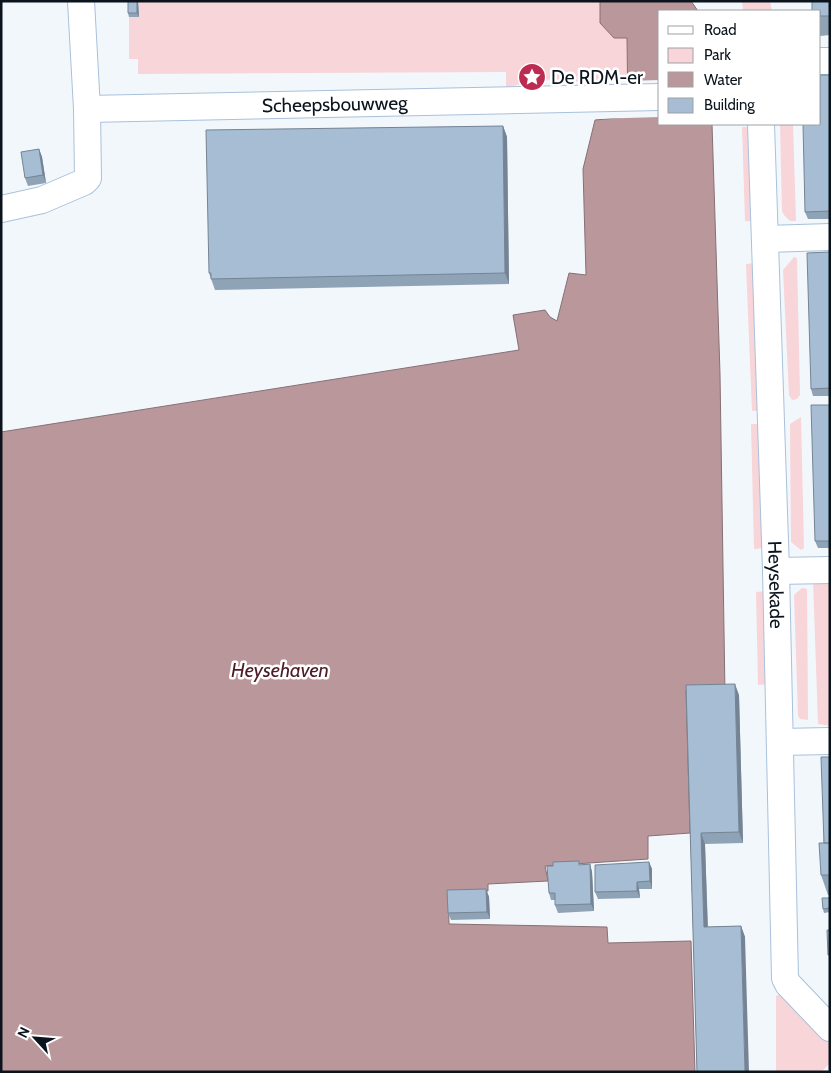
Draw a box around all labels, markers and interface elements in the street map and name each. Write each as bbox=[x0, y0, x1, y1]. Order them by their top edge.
legend bbox=[658, 10, 821, 125]
text: Road bbox=[704, 21, 737, 39]
text: Park bbox=[704, 46, 731, 64]
place icon: De RDM-er bbox=[517, 62, 547, 92]
place label: De RDM-er bbox=[551, 66, 643, 89]
text: Water bbox=[704, 71, 742, 89]
street label: Scheepsbouwweg bbox=[262, 91, 408, 117]
text: Building bbox=[704, 96, 755, 114]
street label: Heysekade bbox=[763, 541, 788, 629]
water label: Heysehaven bbox=[231, 658, 329, 682]
north arrow bbox=[10, 1013, 60, 1063]
text: N bbox=[13, 1024, 34, 1041]

